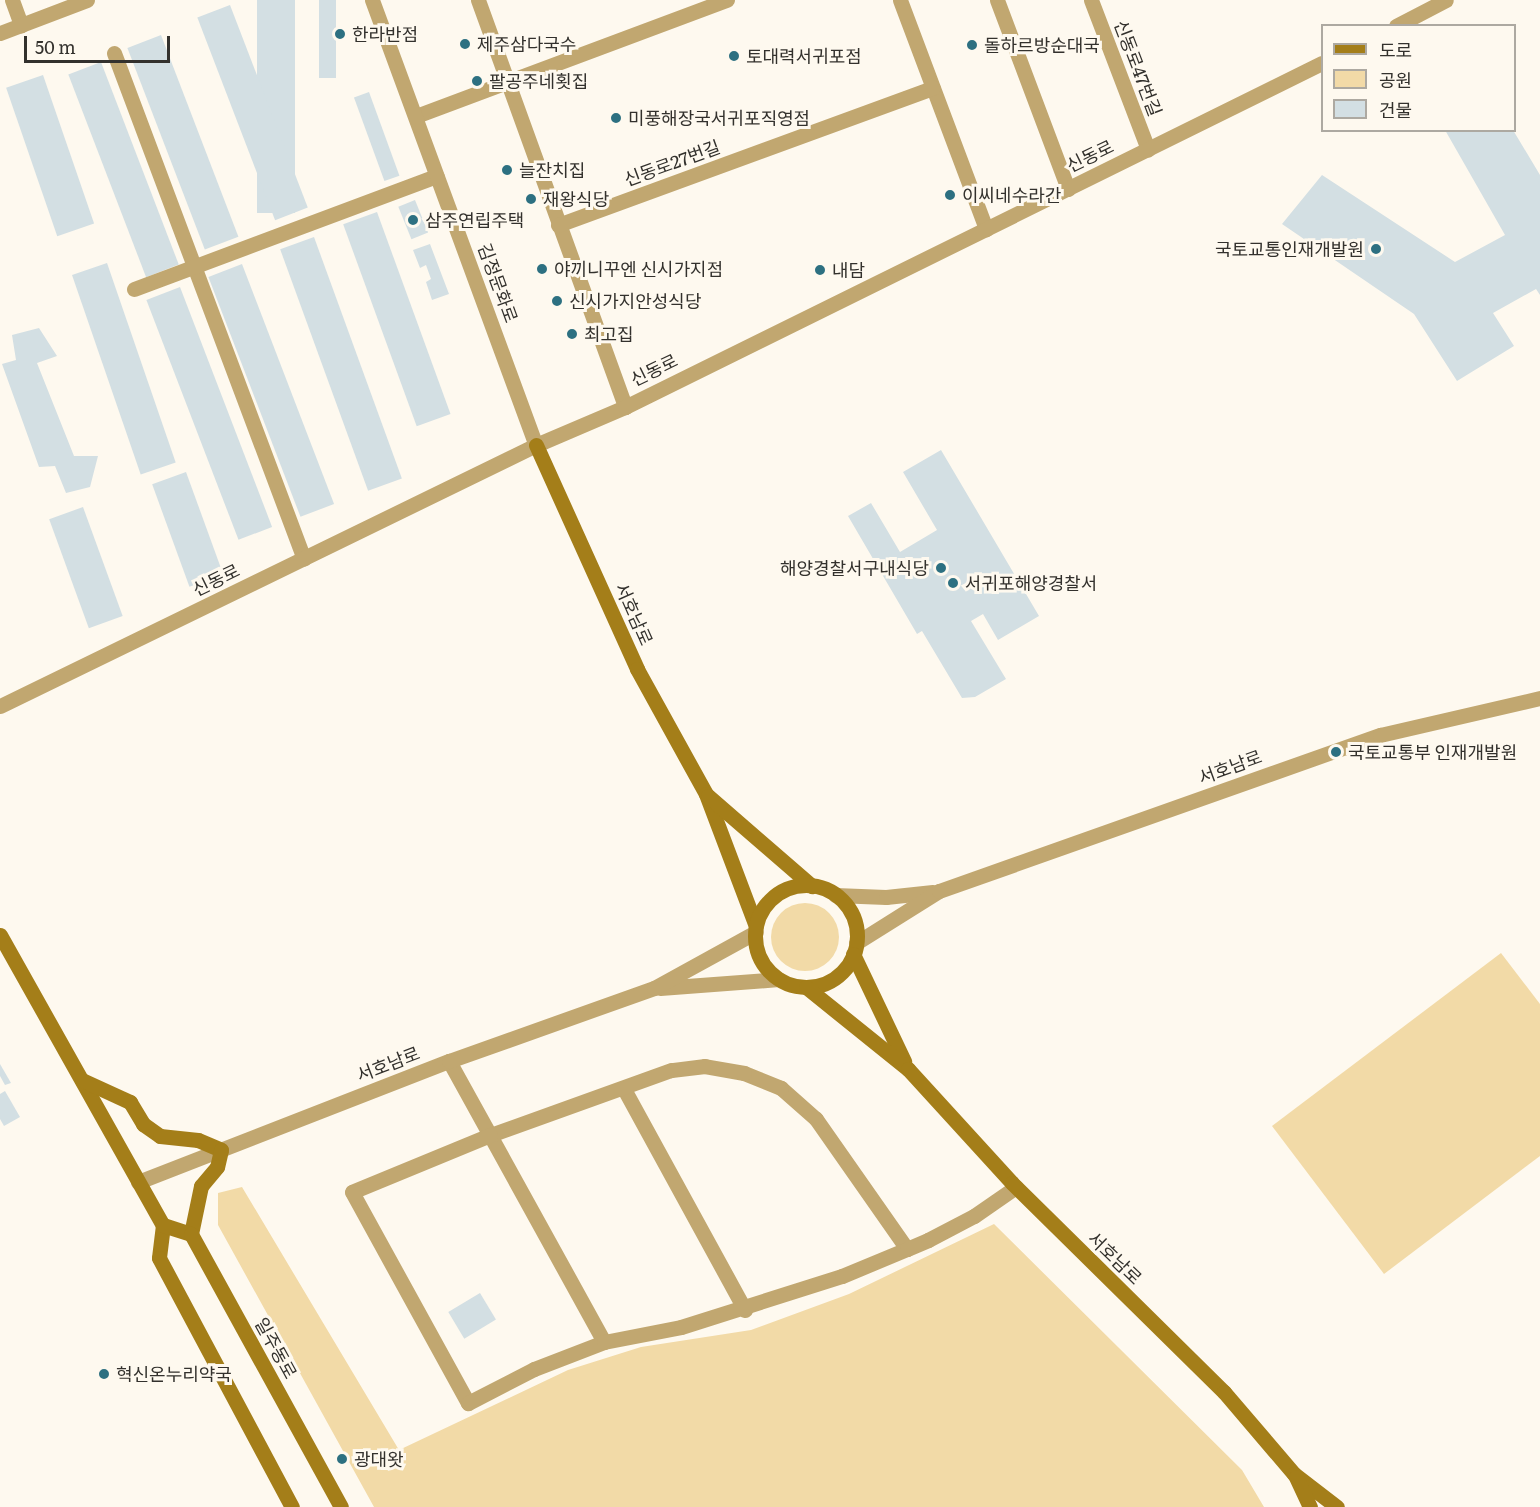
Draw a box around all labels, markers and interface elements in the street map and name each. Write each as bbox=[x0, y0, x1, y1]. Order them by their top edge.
street label: 신동로47번길 bbox=[1110, 17, 1166, 119]
place label: 한라반점 bbox=[352, 23, 418, 45]
scale bar bbox=[27, 24, 172, 62]
legend bbox=[1321, 24, 1516, 132]
marker: 한라반점 bbox=[333, 27, 347, 41]
text: 50 m bbox=[35, 33, 76, 60]
place label: 제주삼다국수 bbox=[477, 33, 576, 55]
place label: 돌하르방순대국 bbox=[984, 34, 1100, 56]
text: 도로 bbox=[1379, 36, 1412, 63]
marker: 제주삼다국수 bbox=[458, 37, 472, 51]
marker: 돌하르방순대국 bbox=[965, 38, 979, 52]
place label: 토대력서귀포점 bbox=[746, 45, 862, 67]
marker: 토대력서귀포점 bbox=[727, 49, 741, 63]
text: 공원 bbox=[1379, 66, 1412, 93]
place label: 팔공주네횟집 bbox=[489, 70, 588, 92]
marker: 팔공주네횟집 bbox=[470, 74, 484, 88]
text: 건물 bbox=[1379, 96, 1412, 123]
place label: 미풍해장국서귀포직영점 bbox=[628, 107, 810, 129]
marker: 미풍해장국서귀포직영점 bbox=[609, 111, 623, 125]
street label: 신동로 bbox=[1063, 135, 1117, 177]
street label: 신동로27번길 bbox=[621, 136, 723, 190]
place label: 늘잔치집 bbox=[519, 159, 585, 181]
marker: 늘잔치집 bbox=[500, 163, 514, 177]
place label: 이씨네수라간 bbox=[962, 184, 1061, 206]
place label: 재왕식당 bbox=[543, 188, 609, 210]
marker: 이씨네수라간 bbox=[943, 188, 957, 202]
marker: 재왕식당 bbox=[524, 192, 538, 206]
place label: 삼주연립주택 bbox=[425, 209, 524, 231]
marker: 삼주연립주택 bbox=[406, 213, 420, 227]
place label: 국토교통인재개발원 bbox=[1215, 238, 1364, 260]
street label: 김정문화로 bbox=[474, 240, 522, 326]
marker: 국토교통인재개발원 bbox=[1369, 242, 1383, 256]
place label: 야끼니꾸엔 신시가지점 bbox=[554, 258, 723, 280]
place label: 내담 bbox=[832, 259, 865, 281]
marker: 야끼니꾸엔 신시가지점 bbox=[535, 262, 549, 276]
marker: 내담 bbox=[813, 263, 827, 277]
place label: 신시가지안성식당 bbox=[569, 290, 701, 312]
marker: 신시가지안성식당 bbox=[550, 294, 564, 308]
place label: 최고집 bbox=[584, 323, 634, 345]
marker: 최고집 bbox=[565, 327, 579, 341]
street label: 신동로 bbox=[627, 349, 681, 391]
place label: 해양경찰서구내식당 bbox=[780, 557, 929, 579]
street label: 신동로 bbox=[189, 559, 243, 601]
marker: 해양경찰서구내식당 bbox=[934, 561, 948, 575]
place label: 서귀포해양경찰서 bbox=[965, 572, 1097, 594]
marker: 서귀포해양경찰서 bbox=[946, 576, 960, 590]
street label: 서호남로 bbox=[611, 579, 657, 649]
place label: 국토교통부 인재개발원 bbox=[1348, 741, 1517, 763]
marker: 국토교통부 인재개발원 bbox=[1329, 745, 1343, 759]
street label: 서호남로 bbox=[1195, 746, 1265, 788]
street label: 서호남로 bbox=[353, 1042, 423, 1086]
street label: 서호남로 bbox=[1084, 1227, 1146, 1289]
street label: 일주동로 bbox=[250, 1314, 302, 1382]
place label: 혁신온누리약국 bbox=[116, 1363, 232, 1385]
marker: 혁신온누리약국 bbox=[97, 1367, 111, 1381]
place label: 광대왓 bbox=[354, 1448, 404, 1470]
marker: 광대왓 bbox=[335, 1452, 349, 1466]

